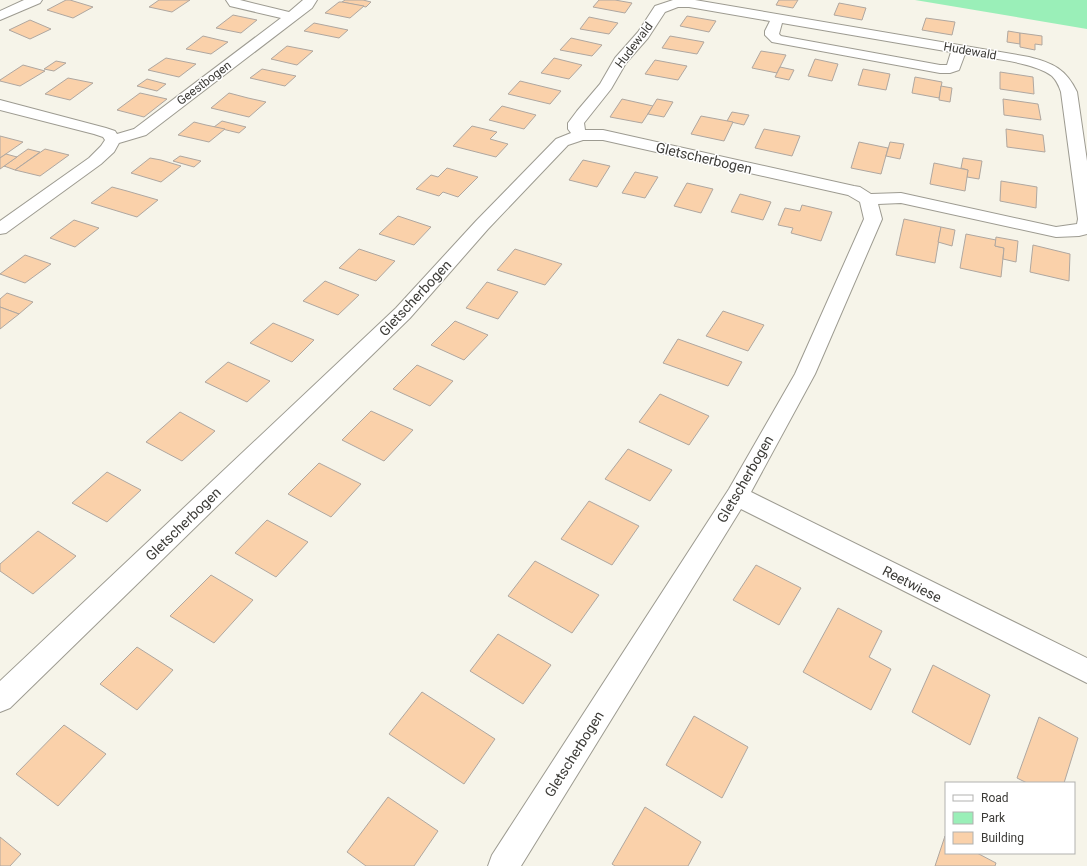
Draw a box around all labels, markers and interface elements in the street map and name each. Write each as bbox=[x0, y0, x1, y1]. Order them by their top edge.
street label: Hudewald bbox=[612, 19, 656, 71]
street label: Hudewald bbox=[942, 39, 998, 63]
street label: Geestbogen bbox=[174, 58, 234, 108]
street label: Gletscherbogen bbox=[654, 139, 754, 177]
street label: Gletscherbogen bbox=[376, 257, 454, 339]
street label: Gletscherbogen bbox=[714, 432, 776, 526]
street label: Gletscherbogen bbox=[142, 484, 224, 564]
street label: Reetwiese bbox=[880, 562, 944, 606]
street label: Gletscherbogen bbox=[541, 708, 607, 800]
legend bbox=[945, 782, 1075, 854]
text: Road bbox=[981, 791, 1009, 805]
text: Park bbox=[981, 811, 1006, 825]
text: Building bbox=[981, 831, 1024, 845]

